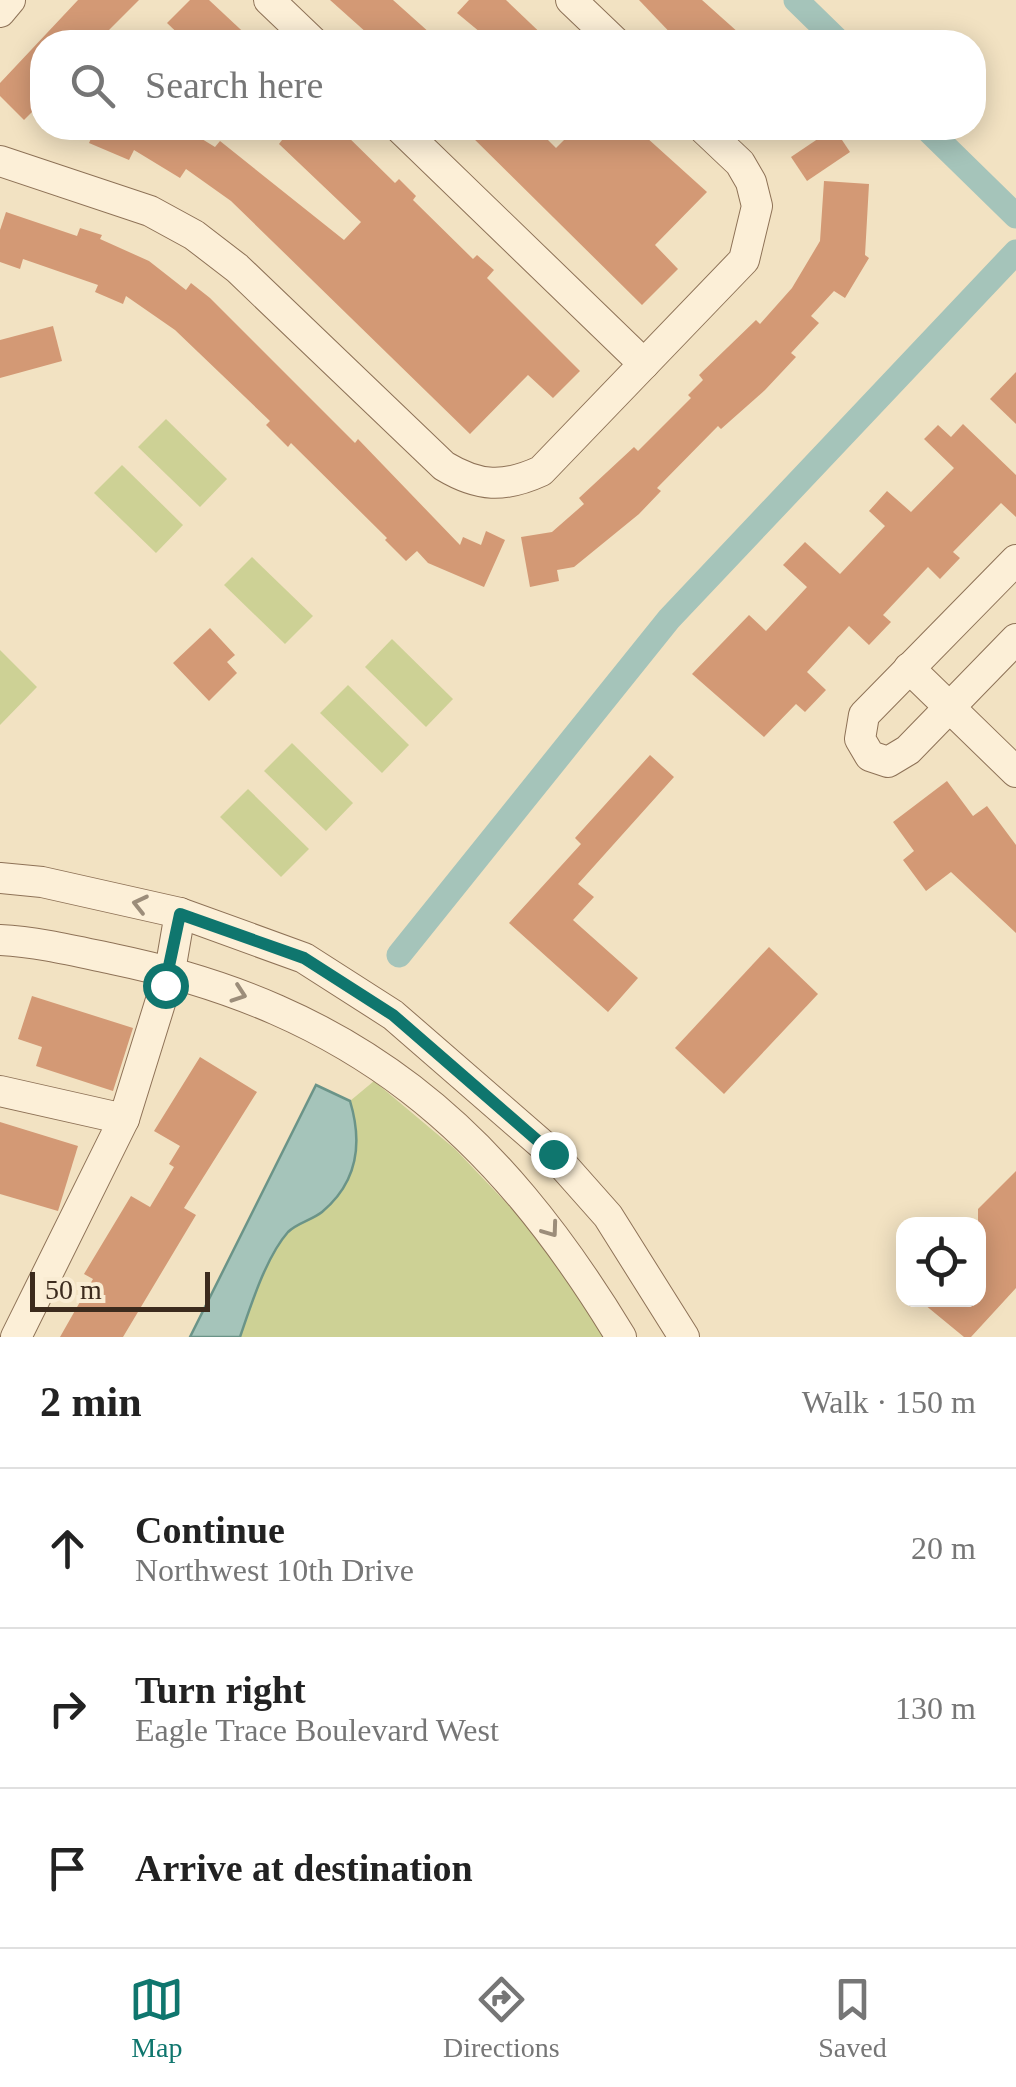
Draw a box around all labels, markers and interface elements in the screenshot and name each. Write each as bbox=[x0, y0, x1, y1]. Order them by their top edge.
search box bbox=[30, 30, 986, 140]
icon: search bbox=[65, 58, 120, 113]
text: Search here bbox=[145, 64, 323, 106]
one-way arrow bbox=[132, 895, 149, 916]
route start bbox=[143, 963, 189, 1009]
one-way arrow bbox=[230, 982, 247, 1003]
route end bbox=[531, 1132, 577, 1178]
map controls bbox=[896, 1217, 986, 1307]
button: locate bbox=[896, 1217, 986, 1307]
one-way arrow bbox=[539, 1219, 556, 1237]
scale bar bbox=[30, 1267, 210, 1312]
text: 50 m bbox=[45, 1274, 102, 1305]
text: 2 min bbox=[40, 1379, 142, 1425]
text: Walk · 150 m bbox=[802, 1384, 976, 1420]
text: Continue bbox=[135, 1509, 285, 1551]
icon: ahead bbox=[40, 1521, 95, 1576]
text: 20 m bbox=[911, 1530, 976, 1566]
text: Northwest 10th Drive bbox=[135, 1552, 414, 1588]
text: Turn right bbox=[135, 1669, 306, 1711]
icon: right bbox=[40, 1681, 95, 1736]
text: 130 m bbox=[895, 1690, 976, 1726]
text: Eagle Trace Boulevard West bbox=[135, 1712, 499, 1748]
icon: arrive bbox=[40, 1841, 95, 1896]
text: Arrive at destination bbox=[135, 1847, 473, 1889]
tab: Map bbox=[129, 1972, 184, 2064]
tab: Directions bbox=[443, 1972, 560, 2064]
tab: Saved bbox=[818, 1972, 887, 2064]

